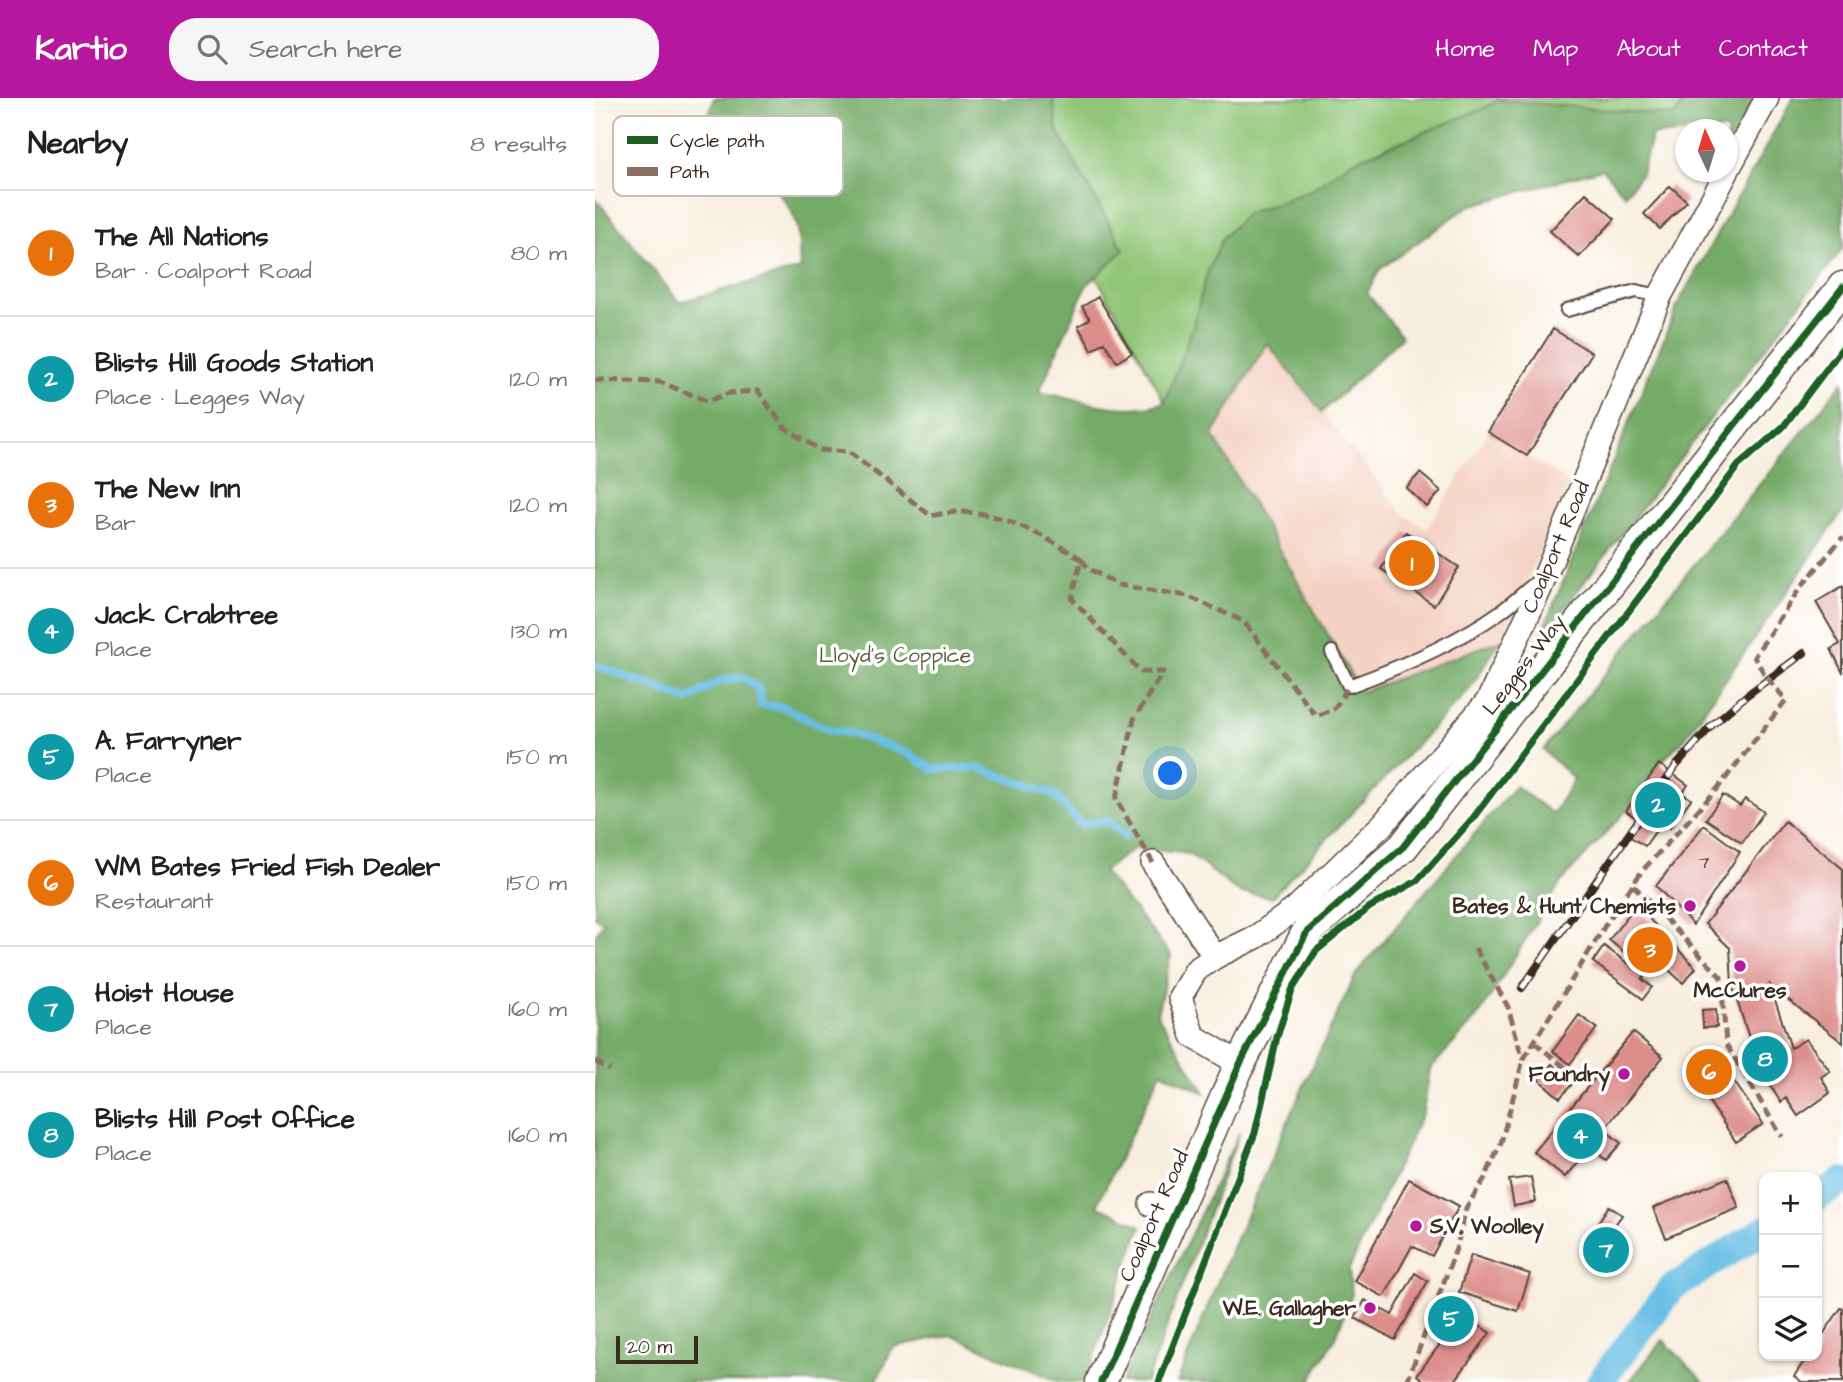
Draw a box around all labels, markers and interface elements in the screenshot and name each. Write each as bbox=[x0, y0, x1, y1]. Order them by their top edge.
search box bbox=[169, 18, 659, 81]
text: Kartio bbox=[35, 26, 127, 72]
icon: search bbox=[193, 30, 231, 68]
text: Search here bbox=[249, 31, 402, 67]
text: Home bbox=[1435, 32, 1495, 66]
text: Map bbox=[1533, 32, 1578, 66]
text: About bbox=[1616, 32, 1681, 66]
text: Contact bbox=[1719, 32, 1808, 66]
legend bbox=[613, 116, 843, 196]
north arrow bbox=[1675, 119, 1738, 182]
text: Nearby bbox=[28, 123, 128, 165]
text: 8 results bbox=[470, 128, 567, 160]
text: Cycle path bbox=[670, 128, 765, 156]
text: Path bbox=[670, 159, 709, 186]
text: The All Nations bbox=[95, 219, 268, 255]
text: 1 bbox=[50, 237, 52, 269]
text: 80 m bbox=[510, 237, 567, 269]
text: Bar · Coalport Road bbox=[95, 255, 312, 287]
text: Blists Hill Goods Station bbox=[95, 345, 373, 381]
text: 2 bbox=[44, 363, 58, 395]
text: 120 m bbox=[509, 363, 567, 395]
text: Place · Legges Way bbox=[95, 381, 305, 413]
text: The New Inn bbox=[95, 471, 240, 507]
street label: Coalport Road bbox=[1515, 476, 1598, 618]
text: 3 bbox=[45, 489, 57, 521]
text: 120 m bbox=[509, 489, 567, 521]
text: Bar bbox=[95, 507, 136, 539]
pin: 1 bbox=[1389, 537, 1435, 589]
text: Jack Crabtree bbox=[95, 597, 278, 633]
street label: Legges Way bbox=[1476, 608, 1574, 722]
text: 4 bbox=[43, 615, 59, 647]
text: 130 m bbox=[511, 615, 567, 647]
text: Place bbox=[95, 633, 152, 665]
park label: Lloyd's Coppice bbox=[819, 641, 971, 672]
text: A. Farryner bbox=[95, 723, 241, 759]
text: 5 bbox=[43, 741, 59, 773]
text: 150 m bbox=[506, 741, 567, 773]
your location bbox=[1153, 756, 1187, 790]
text: Place bbox=[95, 759, 152, 791]
pin: 2 bbox=[1635, 779, 1681, 831]
text: WM Bates Fried Fish Dealer bbox=[95, 849, 440, 885]
house number: 7 bbox=[1698, 850, 1710, 875]
text: 6 bbox=[44, 867, 58, 899]
text: 150 m bbox=[506, 867, 567, 899]
text: Restaurant bbox=[95, 885, 213, 917]
place label: Bates & Hunt Chemists bbox=[1453, 892, 1676, 921]
marker: Bates & Hunt Chemists bbox=[1682, 898, 1698, 914]
pin: 3 bbox=[1627, 924, 1673, 976]
marker: McClures bbox=[1732, 958, 1748, 974]
text: Hoist House bbox=[95, 975, 234, 1011]
place label: McClures bbox=[1694, 976, 1787, 1005]
text: 7 bbox=[44, 993, 58, 1025]
text: 160 m bbox=[508, 993, 567, 1025]
text: Place bbox=[95, 1011, 152, 1043]
pin: 8 bbox=[1742, 1033, 1788, 1085]
pin: 6 bbox=[1686, 1046, 1732, 1098]
place label: Foundry bbox=[1529, 1060, 1610, 1092]
marker: Foundry bbox=[1616, 1066, 1632, 1082]
text: Blists Hill Post Office bbox=[95, 1101, 355, 1137]
pin: 4 bbox=[1557, 1110, 1603, 1162]
text: 8 bbox=[44, 1119, 58, 1151]
text: 160 m bbox=[508, 1119, 567, 1151]
text: Place bbox=[95, 1137, 152, 1169]
street label: Coalport Road bbox=[1112, 1146, 1197, 1287]
map controls bbox=[1759, 1172, 1822, 1361]
button: + bbox=[1759, 1172, 1822, 1235]
place label: S.V. Woolley bbox=[1429, 1212, 1544, 1244]
marker: S.V. Woolley bbox=[1408, 1218, 1424, 1234]
pin: 7 bbox=[1583, 1224, 1629, 1276]
button: − bbox=[1759, 1235, 1822, 1298]
pin: 5 bbox=[1428, 1293, 1474, 1345]
place label: W.E. Gallagher bbox=[1222, 1294, 1356, 1325]
button: layers bbox=[1759, 1298, 1822, 1361]
marker: W.E. Gallagher bbox=[1362, 1300, 1378, 1316]
scale bar bbox=[616, 1333, 698, 1365]
text: 20 m bbox=[627, 1334, 672, 1361]

